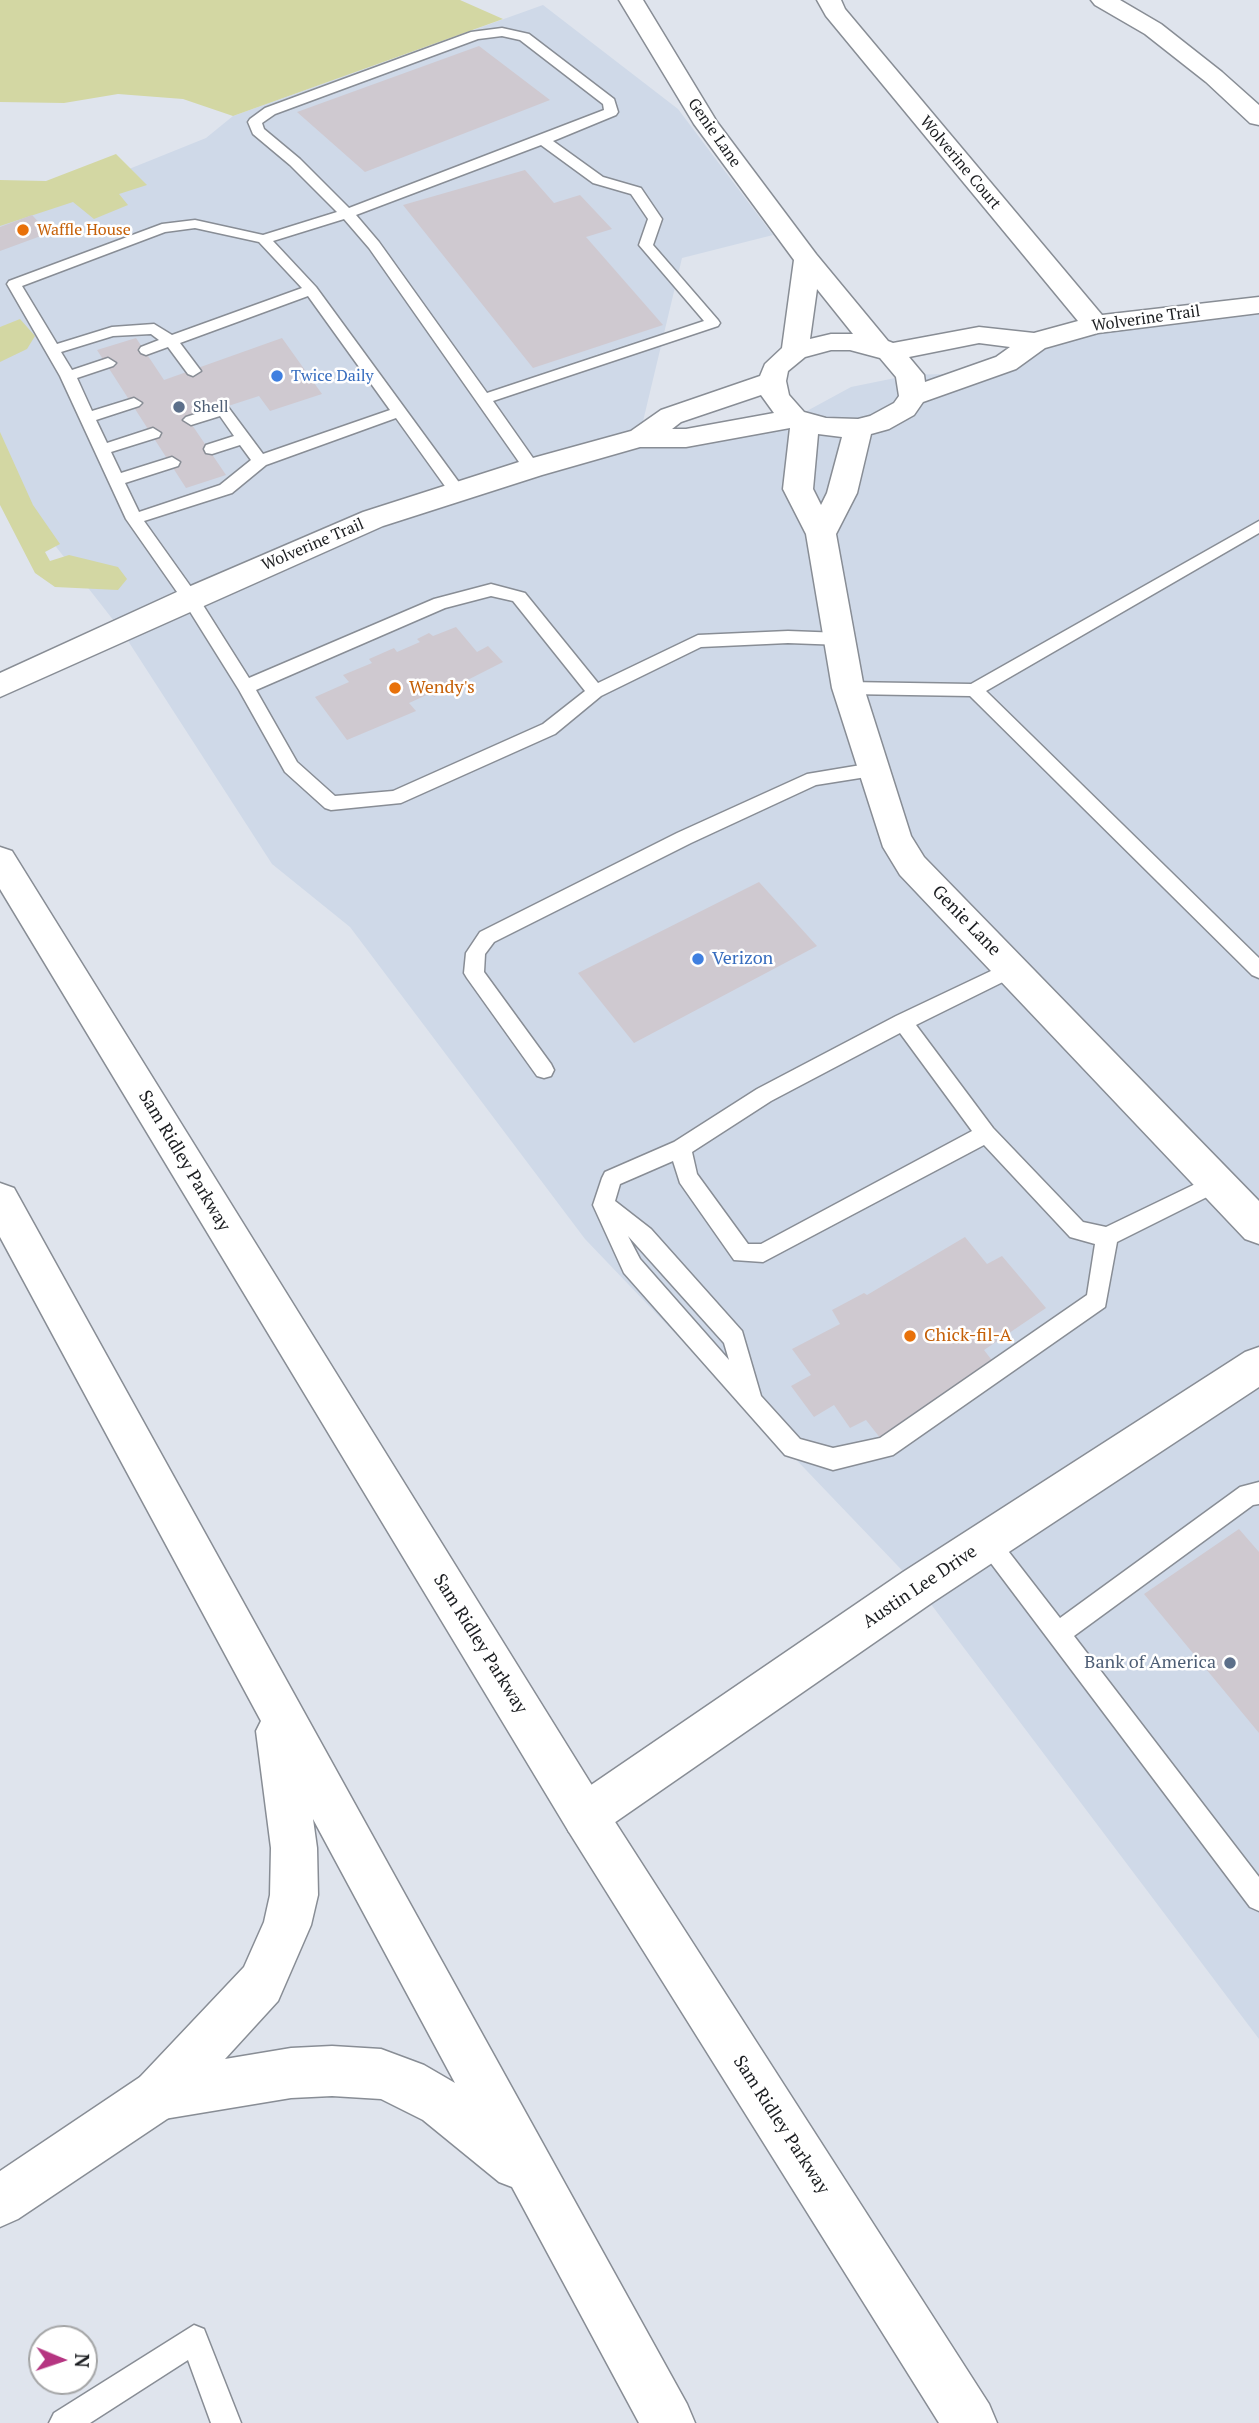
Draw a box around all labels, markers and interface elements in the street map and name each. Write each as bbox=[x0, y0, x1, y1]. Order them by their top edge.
street label: Genie Lane bbox=[683, 95, 745, 171]
street label: Wolverine Court bbox=[915, 112, 1005, 214]
place label: Waffle House bbox=[37, 220, 131, 240]
marker: Waffle House bbox=[15, 222, 31, 238]
street label: Wolverine Trail bbox=[1091, 302, 1201, 336]
place label: Twice Daily bbox=[291, 366, 374, 386]
marker: Twice Daily bbox=[269, 368, 285, 384]
place label: Shell bbox=[193, 397, 229, 417]
marker: Shell bbox=[171, 399, 187, 415]
street label: Wolverine Trail bbox=[259, 515, 367, 575]
place label: Wendy's bbox=[409, 677, 475, 699]
marker: Wendy's bbox=[387, 680, 403, 696]
street label: Genie Lane bbox=[927, 881, 1005, 961]
place label: Verizon bbox=[712, 948, 773, 970]
marker: Verizon bbox=[690, 951, 706, 967]
street label: Sam Ridley Parkway bbox=[133, 1087, 235, 1235]
place label: Chick-fil-A bbox=[924, 1325, 1012, 1347]
marker: Chick-fil-A bbox=[902, 1328, 918, 1344]
street label: Austin Lee Drive bbox=[859, 1541, 981, 1633]
street label: Sam Ridley Parkway bbox=[428, 1570, 532, 1718]
place label: Bank of America bbox=[1084, 1652, 1216, 1674]
marker: Bank of America bbox=[1222, 1655, 1238, 1671]
street label: Sam Ridley Parkway bbox=[728, 2052, 834, 2198]
north arrow bbox=[28, 2325, 98, 2395]
text: N bbox=[70, 2353, 95, 2368]

